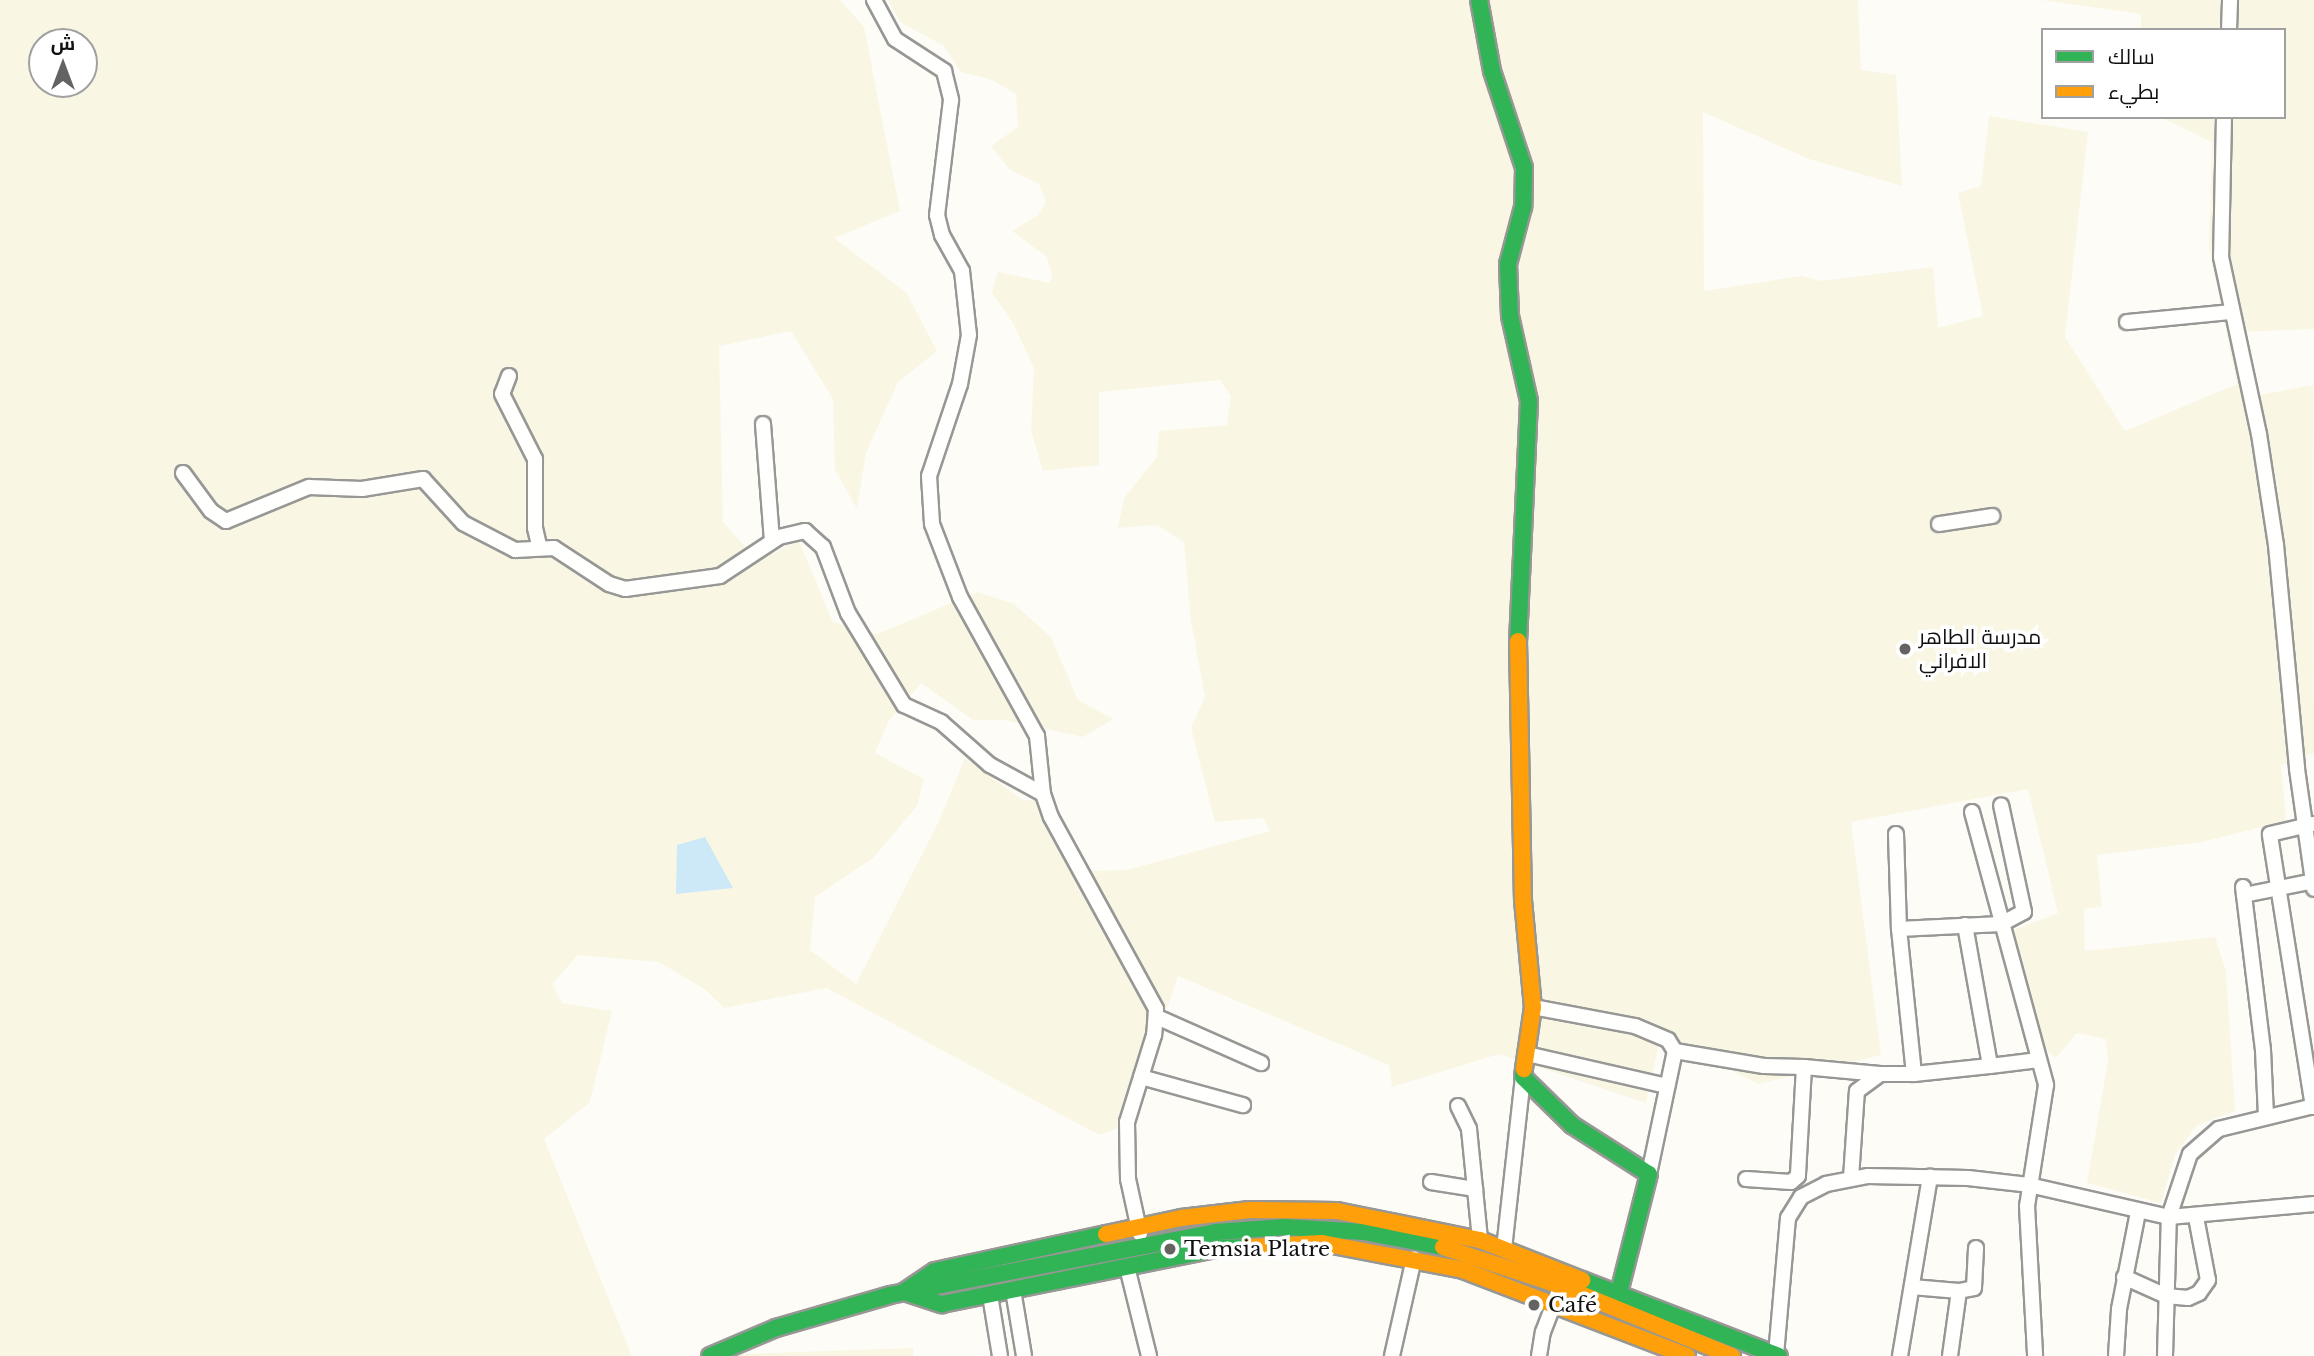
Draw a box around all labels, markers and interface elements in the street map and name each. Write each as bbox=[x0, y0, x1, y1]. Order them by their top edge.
north arrow bbox=[28, 28, 98, 98]
legend bbox=[2041, 28, 2286, 119]
text: ش bbox=[51, 32, 75, 55]
text: سالك bbox=[2108, 44, 2155, 70]
text: بطيء bbox=[2108, 79, 2159, 105]
place label: مدرسة الطاهر الافراني bbox=[1919, 624, 2041, 674]
marker: مدرسة الطاهر الافراني bbox=[1897, 641, 1913, 657]
place label: Temsia Platre bbox=[1184, 1236, 1330, 1262]
marker: Temsia Platre bbox=[1162, 1241, 1178, 1257]
place label: Café bbox=[1548, 1292, 1597, 1318]
marker: Café bbox=[1526, 1297, 1542, 1313]

